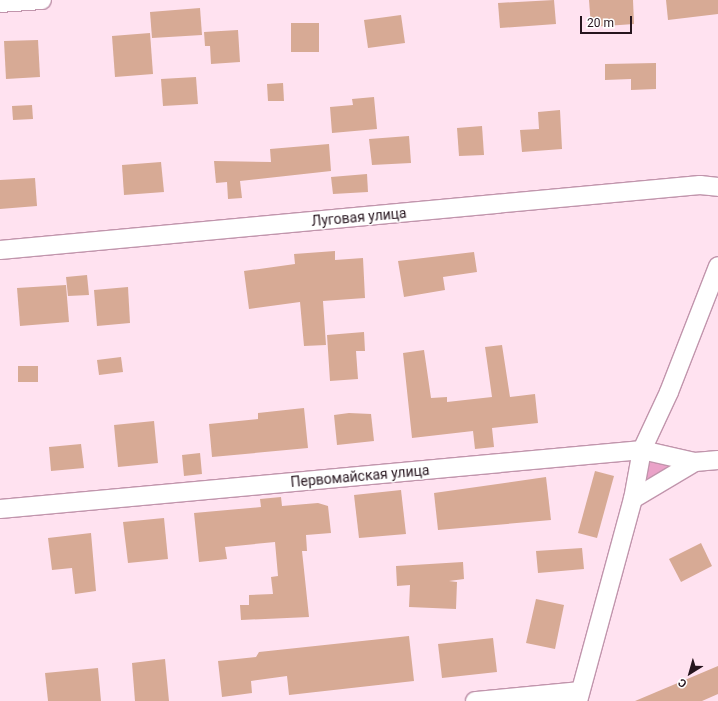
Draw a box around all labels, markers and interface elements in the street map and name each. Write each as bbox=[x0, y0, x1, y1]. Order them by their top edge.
scale bar bbox=[582, 8, 634, 34]
text: 20 m bbox=[587, 16, 614, 30]
street label: Луговая улица bbox=[311, 204, 407, 230]
street label: Первомайская улица bbox=[290, 462, 430, 490]
north arrow bbox=[670, 653, 710, 693]
text: С bbox=[676, 676, 689, 690]

